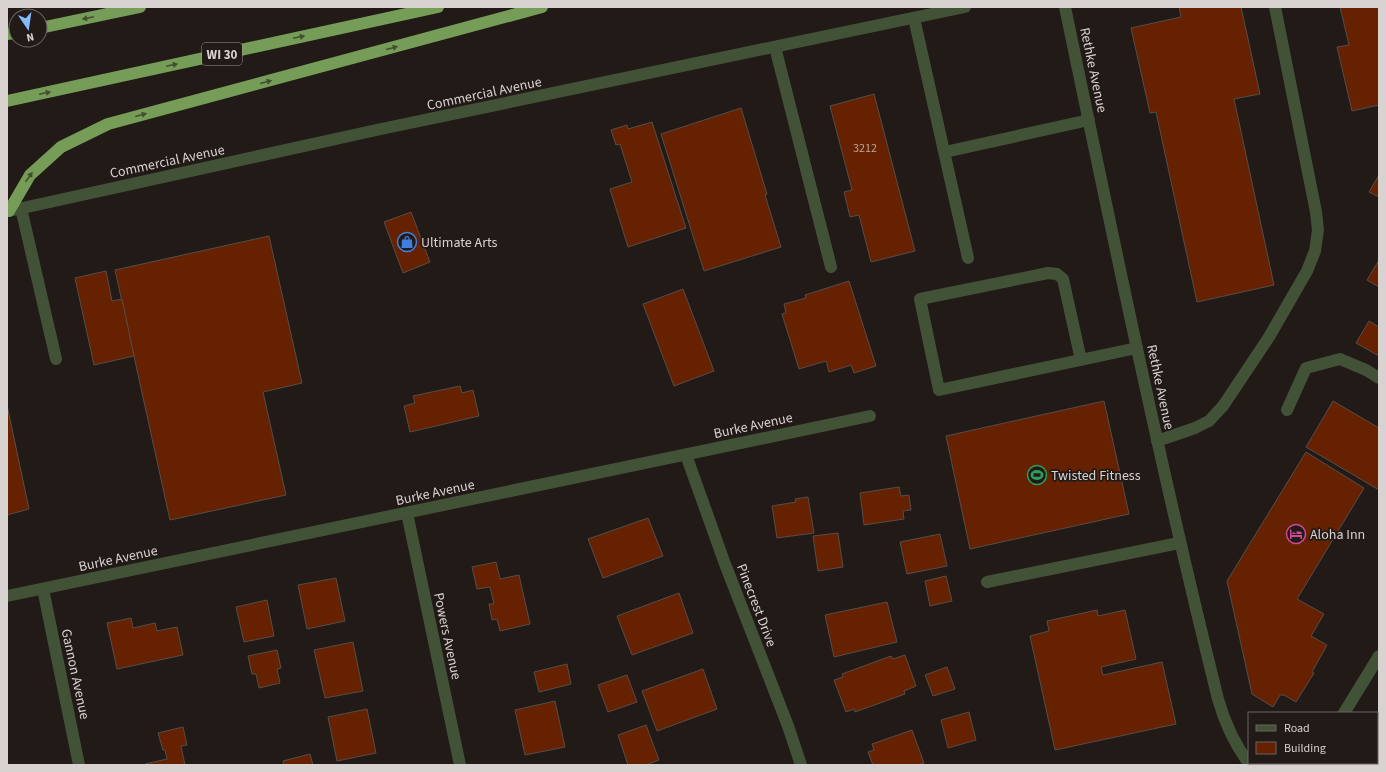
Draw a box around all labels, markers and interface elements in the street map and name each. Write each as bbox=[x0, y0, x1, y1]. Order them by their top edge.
north arrow bbox=[8, 8, 48, 48]
one-way arrow bbox=[82, 15, 94, 21]
street label: Rethke Avenue bbox=[1074, 26, 1112, 115]
text: N bbox=[25, 29, 35, 45]
one-way arrow bbox=[293, 34, 305, 40]
road number: WI 30 bbox=[202, 43, 242, 65]
one-way arrow bbox=[385, 44, 398, 50]
one-way arrow bbox=[166, 62, 178, 68]
street label: Commercial Avenue bbox=[425, 72, 543, 116]
one-way arrow bbox=[260, 78, 272, 84]
one-way arrow bbox=[39, 89, 51, 95]
one-way arrow bbox=[134, 112, 147, 118]
street label: Commercial Avenue bbox=[108, 140, 226, 184]
house number: 3212 bbox=[853, 140, 877, 157]
one-way arrow bbox=[25, 172, 34, 183]
shop icon: Ultimate Arts bbox=[396, 231, 418, 253]
place label: Ultimate Arts bbox=[421, 233, 498, 253]
street label: Rethke Avenue bbox=[1141, 343, 1179, 432]
street label: Burke Avenue bbox=[712, 408, 795, 444]
sports icon: Twisted Fitness bbox=[1026, 464, 1048, 486]
place label: Twisted Fitness bbox=[1051, 466, 1141, 486]
street label: Burke Avenue bbox=[394, 475, 477, 511]
hotel icon: Aloha Inn bbox=[1285, 523, 1307, 545]
place label: Aloha Inn bbox=[1310, 525, 1365, 545]
street label: Burke Avenue bbox=[77, 541, 160, 577]
street label: Pinecrest Drive bbox=[731, 561, 781, 650]
street label: Powers Avenue bbox=[428, 591, 466, 682]
street label: Gannon Avenue bbox=[56, 627, 94, 721]
legend bbox=[1248, 712, 1378, 764]
text: Road bbox=[1284, 720, 1310, 737]
text: Building bbox=[1284, 740, 1326, 757]

